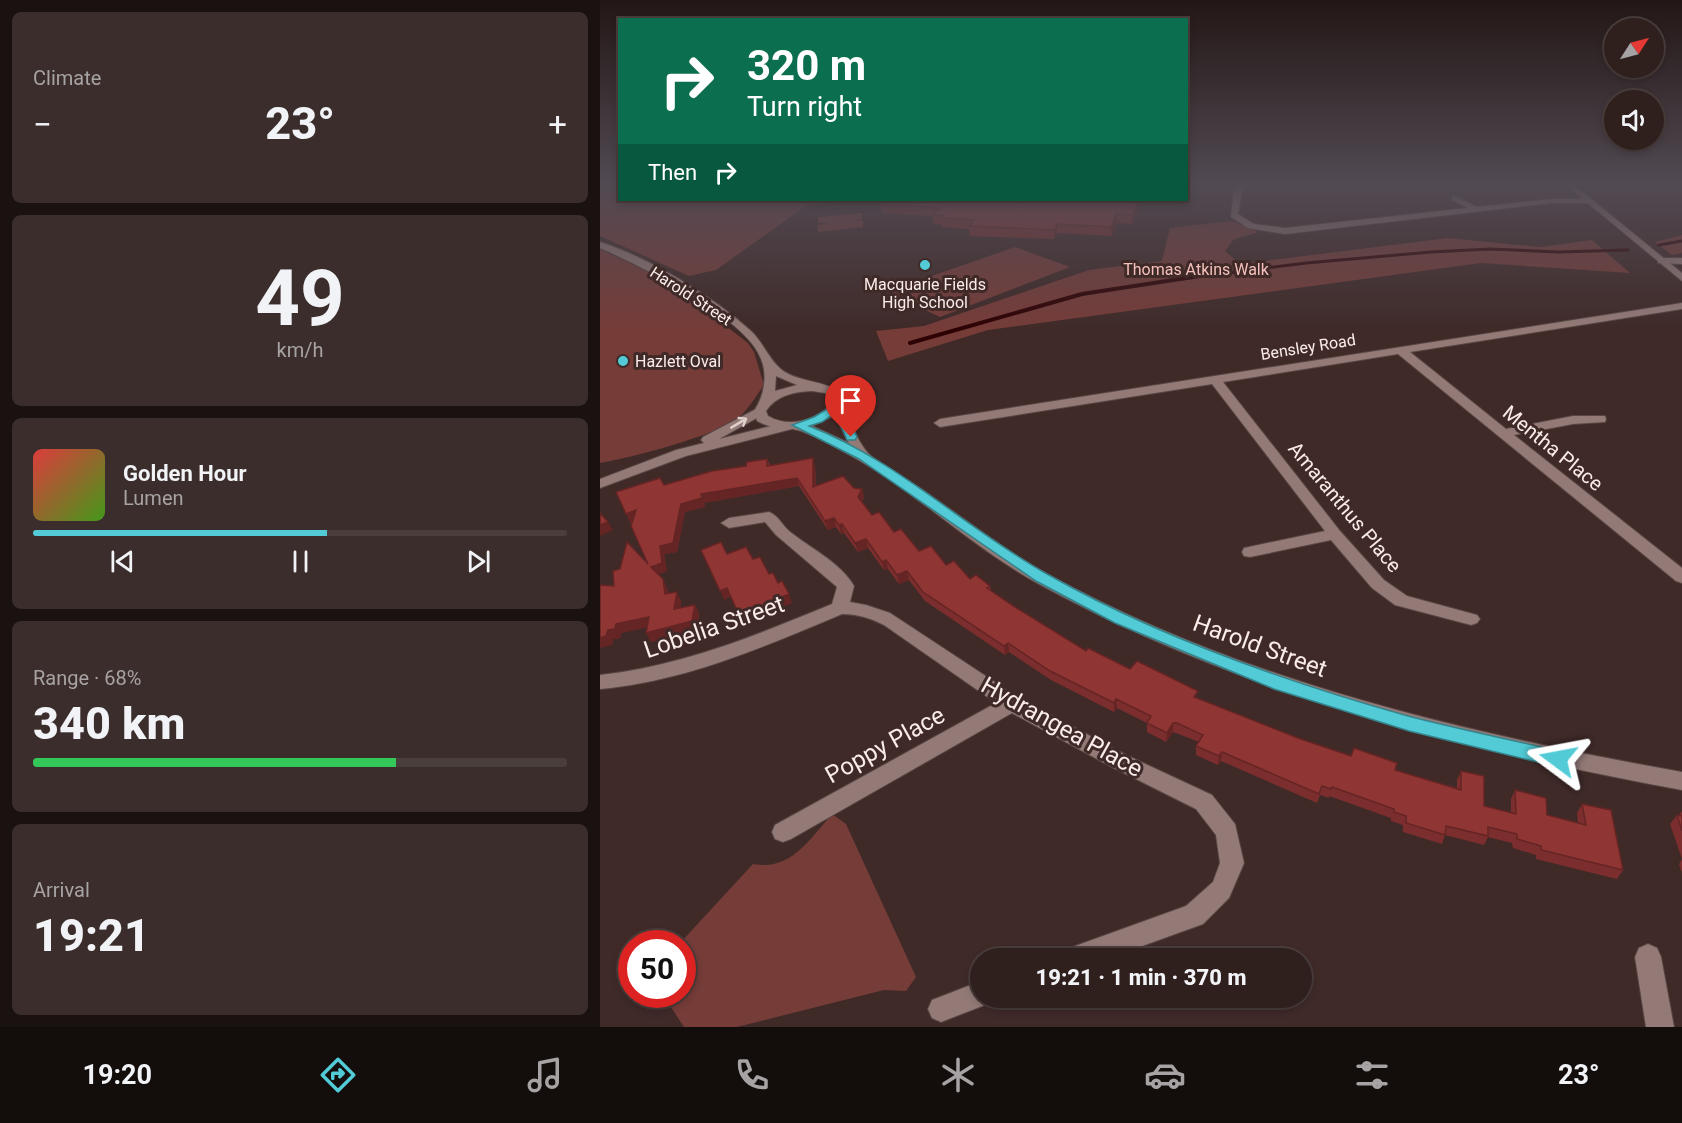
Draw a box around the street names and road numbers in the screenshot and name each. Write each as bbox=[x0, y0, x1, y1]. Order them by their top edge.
street label: Harold Street bbox=[647, 263, 735, 329]
street label: Bensley Road bbox=[1259, 330, 1357, 364]
street label: Mentha Place bbox=[1498, 400, 1608, 496]
street label: Amaranthus Place bbox=[1283, 437, 1407, 577]
street label: Lobelia Street bbox=[640, 590, 788, 664]
street label: Harold Street bbox=[1189, 609, 1331, 683]
street label: Hydrangea Place bbox=[976, 671, 1148, 783]
street label: Poppy Place bbox=[820, 701, 950, 789]

